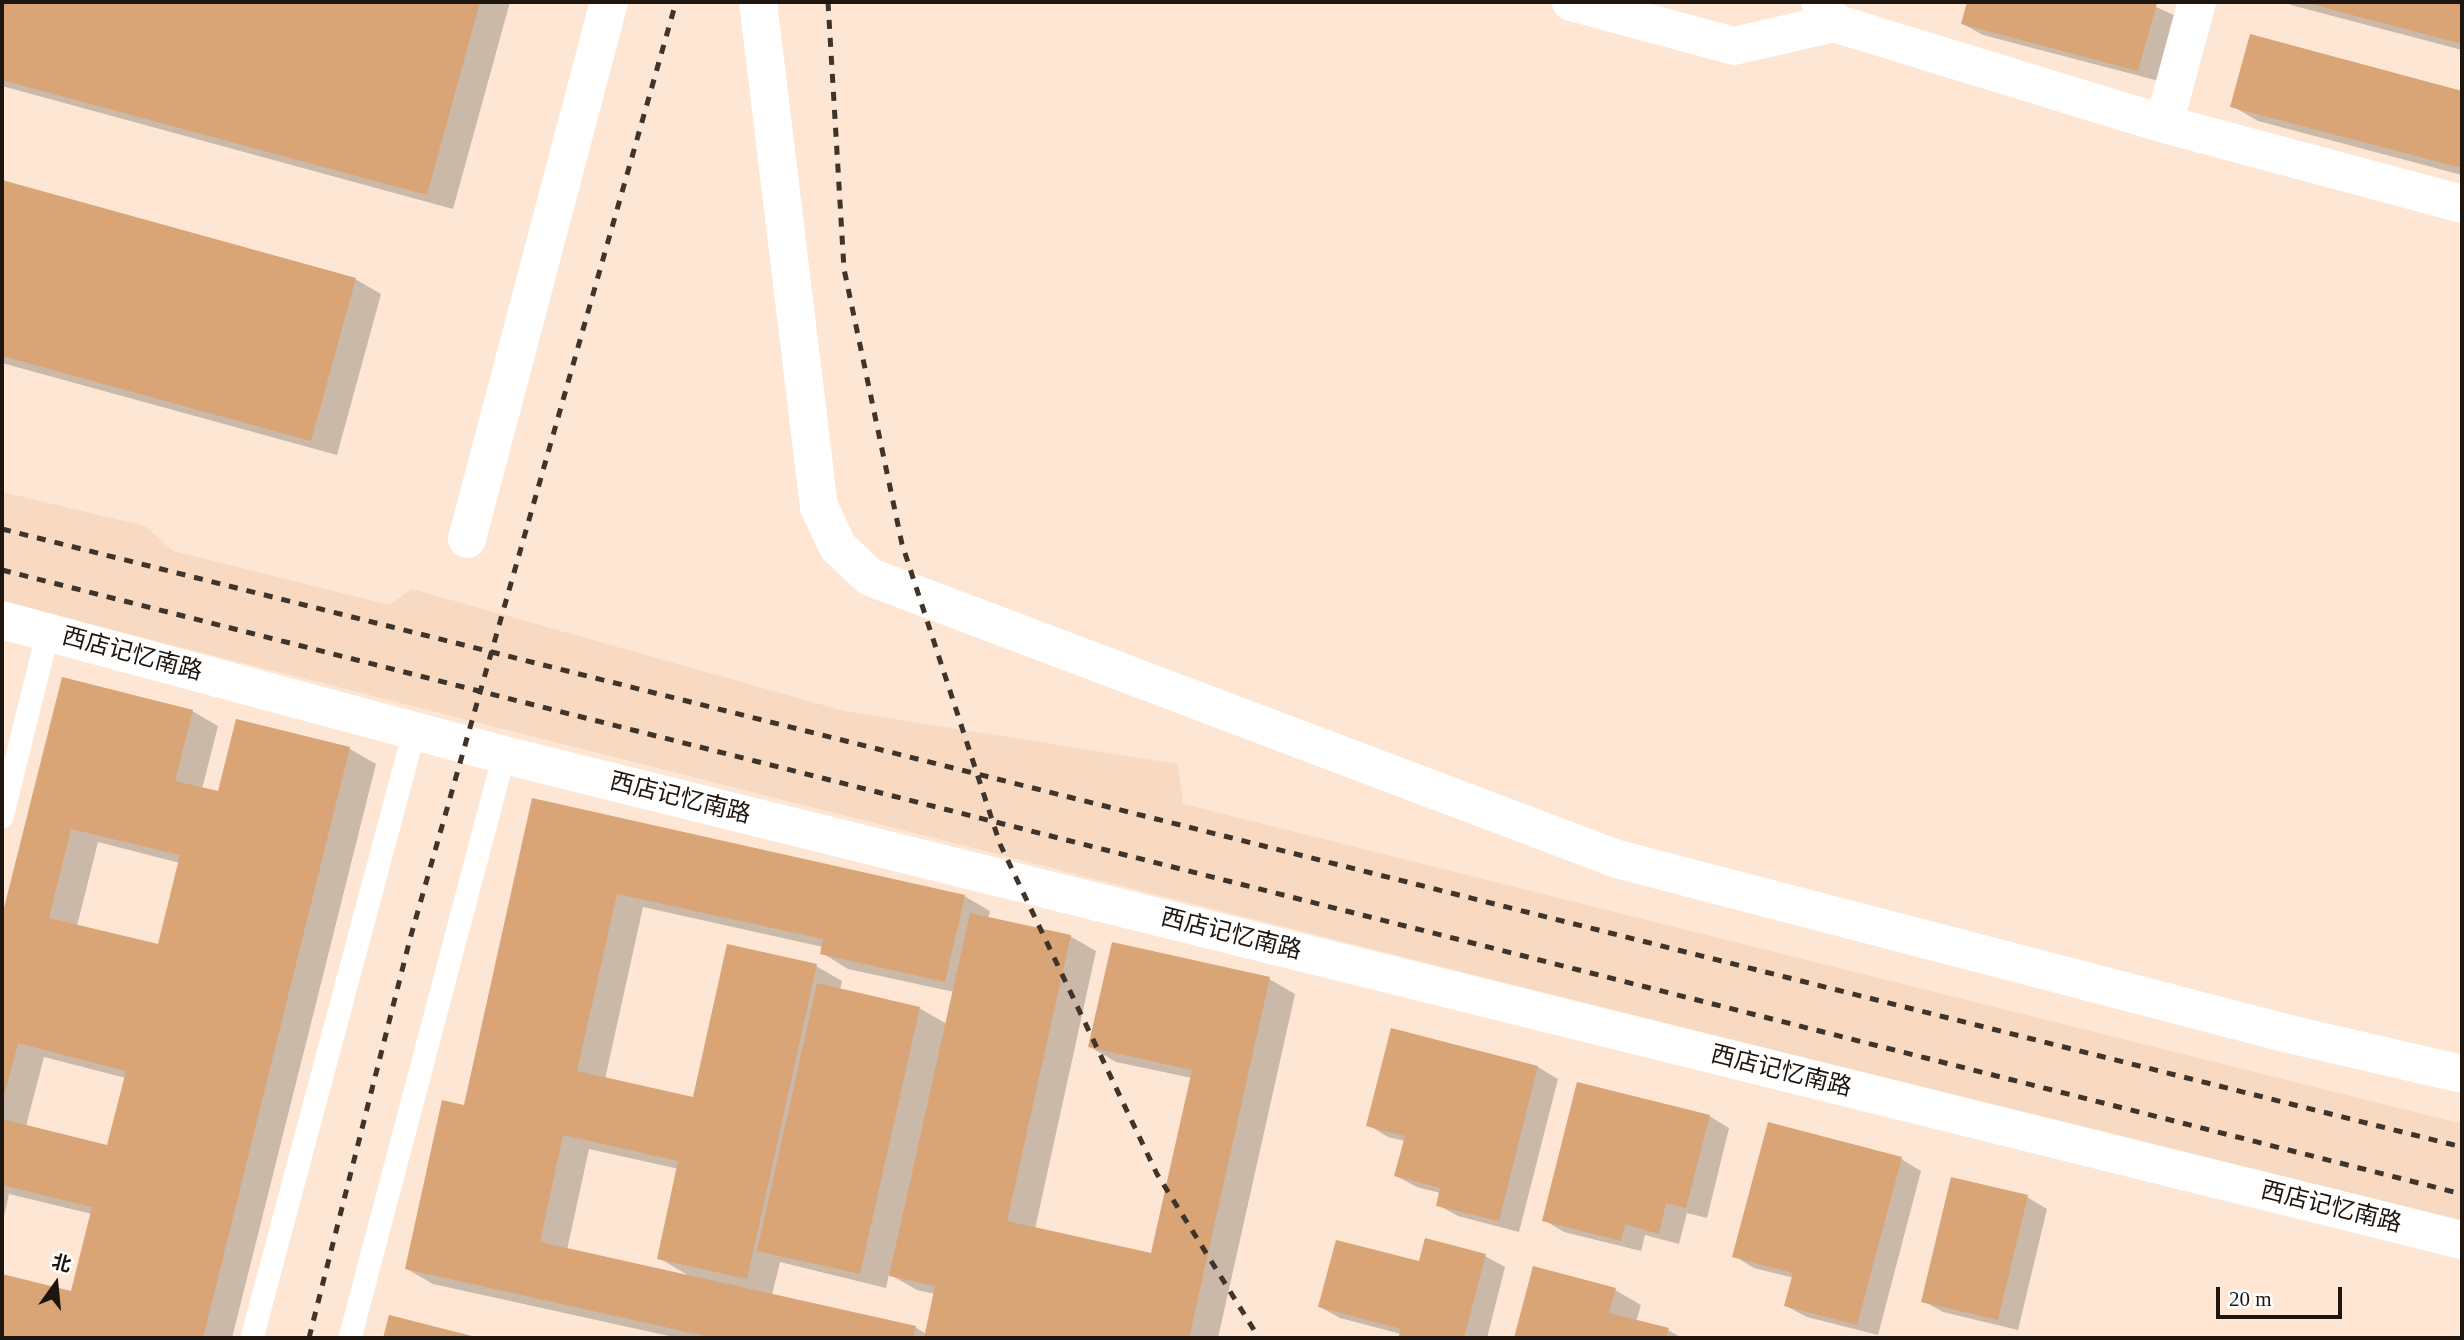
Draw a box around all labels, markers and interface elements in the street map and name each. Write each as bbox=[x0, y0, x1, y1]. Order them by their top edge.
street label: 西店记忆南路 bbox=[59, 622, 205, 688]
street label: 西店记忆南路 bbox=[607, 768, 753, 830]
street label: 西店记忆南路 bbox=[1158, 904, 1304, 966]
street label: 西店记忆南路 bbox=[1708, 1041, 1854, 1103]
street label: 西店记忆南路 bbox=[2258, 1177, 2404, 1239]
north arrow bbox=[21, 1249, 91, 1319]
text: 北 bbox=[50, 1251, 73, 1276]
scale bar bbox=[2219, 1274, 2345, 1318]
text: 20 m bbox=[2229, 1287, 2272, 1311]

